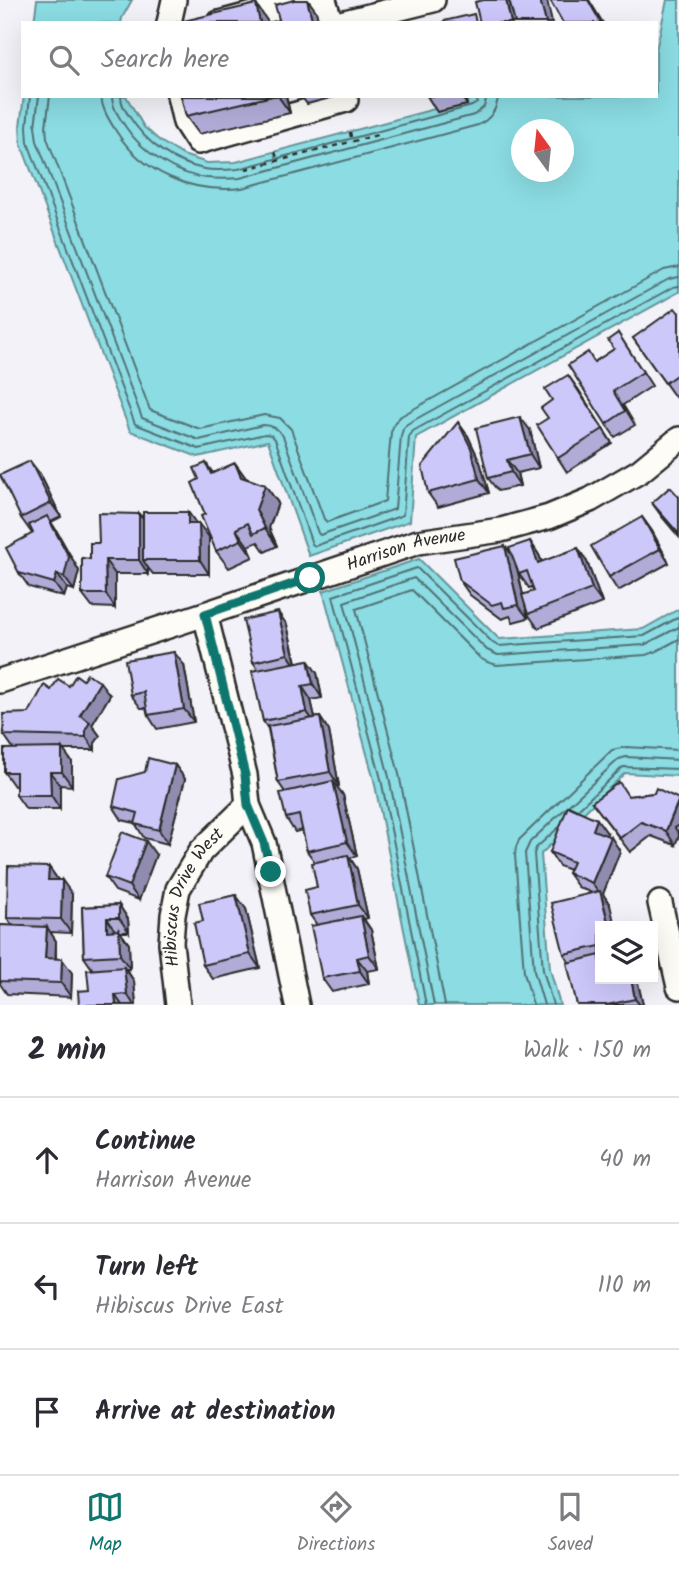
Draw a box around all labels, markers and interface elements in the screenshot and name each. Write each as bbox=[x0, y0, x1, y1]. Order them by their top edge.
search box bbox=[21, 21, 658, 98]
text: Search here bbox=[101, 39, 229, 81]
icon: search bbox=[45, 41, 83, 79]
north arrow bbox=[511, 119, 574, 182]
street label: Harrison Avenue bbox=[343, 521, 467, 580]
route start bbox=[294, 562, 325, 593]
street label: Hibiscus Drive West bbox=[156, 820, 232, 968]
route end bbox=[255, 856, 286, 887]
map controls bbox=[595, 921, 658, 984]
button: layers bbox=[595, 921, 658, 984]
text: 2 min bbox=[28, 1027, 106, 1075]
text: Walk · 150 m bbox=[523, 1033, 651, 1069]
text: Continue bbox=[95, 1121, 196, 1163]
icon: ahead bbox=[28, 1141, 66, 1179]
text: 40 m bbox=[599, 1142, 651, 1178]
text: Harrison Avenue bbox=[95, 1163, 251, 1199]
text: Turn left bbox=[95, 1247, 198, 1289]
icon: left bbox=[28, 1267, 66, 1305]
text: 110 m bbox=[598, 1268, 651, 1304]
text: Hibiscus Drive East bbox=[95, 1289, 284, 1325]
text: Arrive at destination bbox=[95, 1391, 335, 1433]
icon: arrive bbox=[28, 1393, 66, 1431]
tab: Map bbox=[86, 1488, 124, 1560]
tab: Directions bbox=[297, 1488, 375, 1560]
tab: Saved bbox=[548, 1488, 593, 1560]

